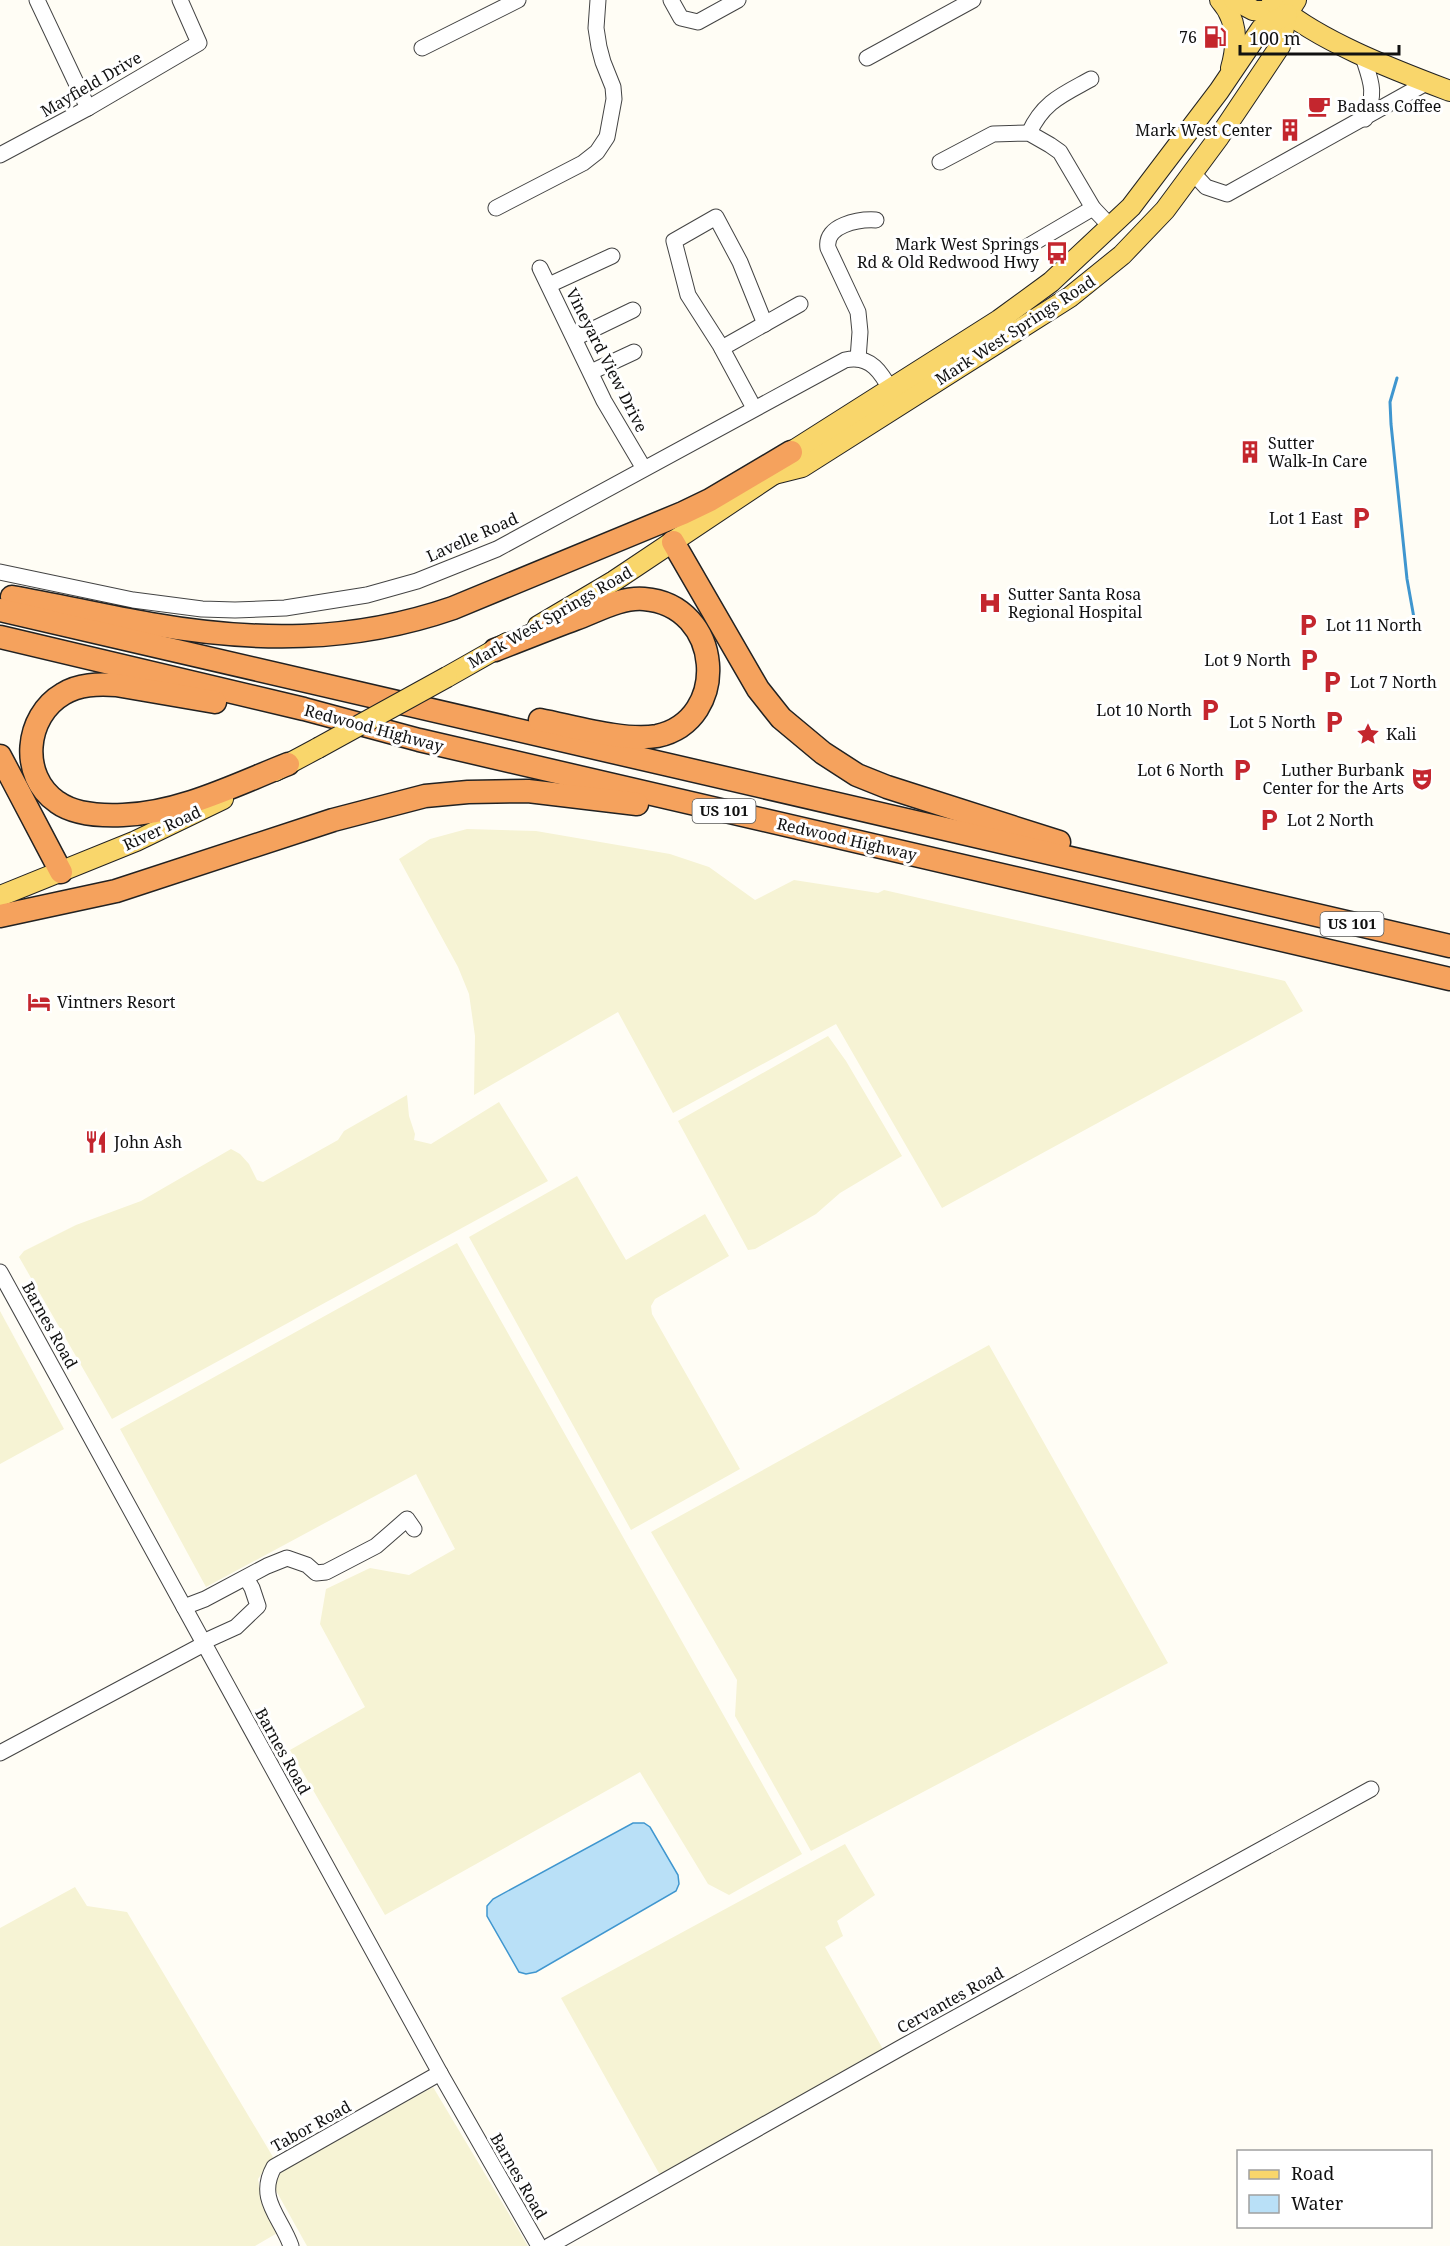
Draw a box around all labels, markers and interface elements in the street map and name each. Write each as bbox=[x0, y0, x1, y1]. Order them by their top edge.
scale bar bbox=[1240, 18, 1399, 56]
fuel station icon: 76 bbox=[1202, 24, 1228, 50]
place label: 76 bbox=[1179, 26, 1197, 48]
text: 100 m bbox=[1249, 26, 1301, 50]
street label: Mayfield Drive bbox=[37, 46, 145, 122]
cafe icon: Badass Coffee bbox=[1306, 93, 1332, 119]
place label: Badass Coffee bbox=[1337, 95, 1441, 117]
building icon: Mark West Center bbox=[1277, 117, 1303, 143]
place label: Mark West Center bbox=[1135, 119, 1272, 141]
place label: Mark West Springs Rd & Old Redwood Hwy bbox=[857, 233, 1040, 273]
bus stop icon: Mark West Springs Rd & Old Redwood Hwy bbox=[1044, 240, 1070, 266]
street label: Mark West Springs Road bbox=[931, 270, 1099, 390]
street label: Vineyard View Drive bbox=[561, 284, 653, 436]
place label: Sutter Walk-In Care bbox=[1268, 432, 1367, 472]
building icon: Sutter Walk-In Care bbox=[1237, 439, 1263, 465]
parking icon: Lot 1 East bbox=[1348, 505, 1374, 531]
street label: Lavelle Road bbox=[423, 507, 521, 567]
place label: Lot 1 East bbox=[1269, 507, 1343, 529]
street label: Mark West Springs Road bbox=[464, 561, 636, 673]
place label: Sutter Santa Rosa Regional Hospital bbox=[1008, 583, 1142, 623]
hospital icon: Sutter Santa Rosa Regional Hospital bbox=[977, 590, 1003, 616]
parking icon: Lot 11 North bbox=[1295, 612, 1321, 638]
place label: Lot 11 North bbox=[1326, 614, 1422, 636]
parking icon: Lot 9 North bbox=[1296, 647, 1322, 673]
place label: Lot 9 North bbox=[1204, 649, 1291, 671]
parking icon: Lot 7 North bbox=[1319, 669, 1345, 695]
place label: Lot 7 North bbox=[1350, 671, 1437, 693]
parking icon: Lot 10 North bbox=[1197, 697, 1223, 723]
street label: Redwood Highway bbox=[302, 699, 447, 757]
place label: Lot 10 North bbox=[1096, 699, 1192, 721]
parking icon: Lot 5 North bbox=[1321, 709, 1347, 735]
place label: Lot 5 North bbox=[1229, 711, 1316, 733]
place icon: Kali bbox=[1355, 721, 1381, 747]
place label: Kali bbox=[1386, 723, 1416, 745]
parking icon: Lot 6 North bbox=[1229, 757, 1255, 783]
place label: Lot 6 North bbox=[1137, 759, 1224, 781]
place label: Luther Burbank Center for the Arts bbox=[1262, 759, 1405, 799]
theatre icon: Luther Burbank Center for the Arts bbox=[1409, 766, 1435, 792]
road number: US 101 bbox=[692, 799, 756, 823]
street label: River Road bbox=[119, 800, 205, 856]
parking icon: Lot 2 North bbox=[1256, 807, 1282, 833]
place label: Lot 2 North bbox=[1287, 809, 1374, 831]
street label: Redwood Highway bbox=[775, 812, 920, 866]
road number: US 101 bbox=[1320, 912, 1384, 936]
hotel icon: Vintners Resort bbox=[26, 989, 52, 1015]
place label: Vintners Resort bbox=[57, 991, 176, 1013]
restaurant icon: John Ash bbox=[83, 1129, 109, 1155]
place label: John Ash bbox=[113, 1131, 182, 1153]
street label: Barnes Road bbox=[17, 1278, 83, 1372]
street label: Barnes Road bbox=[250, 1704, 316, 1798]
street label: Cervantes Road bbox=[893, 1962, 1007, 2038]
street label: Tabor Road bbox=[267, 2095, 355, 2157]
street label: Barnes Road bbox=[486, 2129, 553, 2223]
legend bbox=[1237, 2150, 1432, 2228]
text: Road bbox=[1291, 2161, 1334, 2185]
text: Water bbox=[1291, 2191, 1344, 2215]

